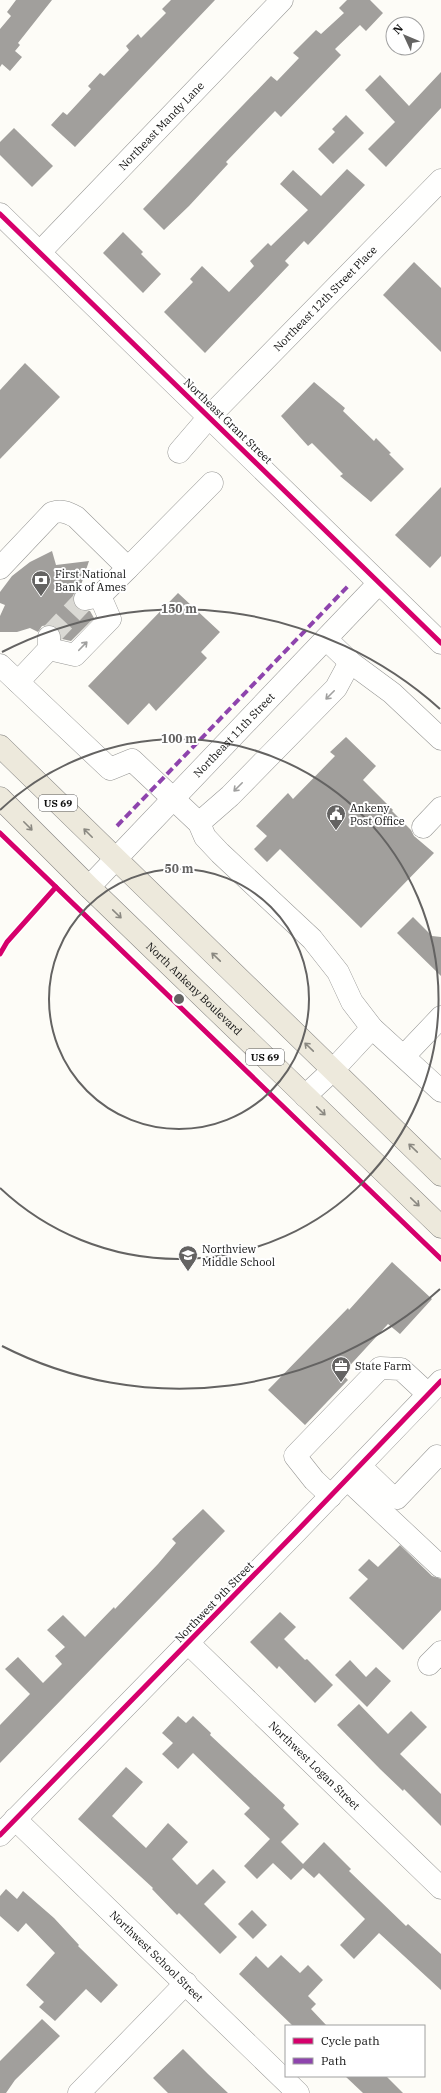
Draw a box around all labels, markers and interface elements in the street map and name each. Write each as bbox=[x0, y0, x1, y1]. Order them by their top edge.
north arrow bbox=[385, 16, 425, 56]
text: N bbox=[390, 21, 406, 37]
street label: Northeast Mandy Lane bbox=[115, 78, 207, 173]
street label: Northeast 12th Street Place bbox=[270, 243, 380, 354]
street label: Northeast Grant Street bbox=[181, 375, 275, 467]
place label: First National Bank of Ames bbox=[55, 567, 126, 594]
bank icon: First National Bank of Ames bbox=[30, 569, 52, 597]
text: 150 m bbox=[161, 601, 197, 616]
one-way arrow bbox=[79, 641, 88, 651]
street label: Northeast 11th Street bbox=[190, 690, 278, 780]
one-way arrow bbox=[325, 690, 334, 700]
text: 100 m bbox=[161, 731, 197, 746]
one-way arrow bbox=[233, 782, 243, 792]
road number: US 69 bbox=[39, 795, 77, 811]
place label: Ankeny Post Office bbox=[350, 801, 405, 828]
public building icon: Ankeny Post Office bbox=[325, 803, 347, 831]
one-way arrow bbox=[23, 821, 33, 831]
one-way arrow bbox=[83, 828, 93, 838]
text: 50 m bbox=[165, 861, 194, 876]
one-way arrow bbox=[112, 909, 122, 919]
street label: North Ankeny Boulevard bbox=[143, 939, 245, 1038]
one-way arrow bbox=[211, 952, 221, 962]
centre of rings bbox=[172, 992, 186, 1006]
one-way arrow bbox=[304, 1043, 314, 1052]
road number: US 69 bbox=[246, 1049, 284, 1065]
one-way arrow bbox=[316, 1107, 327, 1116]
one-way arrow bbox=[408, 1143, 418, 1152]
one-way arrow bbox=[410, 1197, 420, 1207]
place label: Northview Middle School bbox=[202, 1242, 275, 1269]
school or university icon: Northview Middle School bbox=[177, 1244, 199, 1272]
office icon: State Farm bbox=[330, 1355, 352, 1383]
place label: State Farm bbox=[355, 1359, 412, 1373]
street label: Northwest 9th Street bbox=[172, 1558, 256, 1645]
street label: Northwest Logan Street bbox=[266, 1718, 363, 1813]
street label: Northwest School Street bbox=[107, 1908, 206, 2005]
legend bbox=[285, 2025, 425, 2077]
text: Cycle path bbox=[321, 2033, 380, 2048]
text: Path bbox=[321, 2053, 347, 2068]

